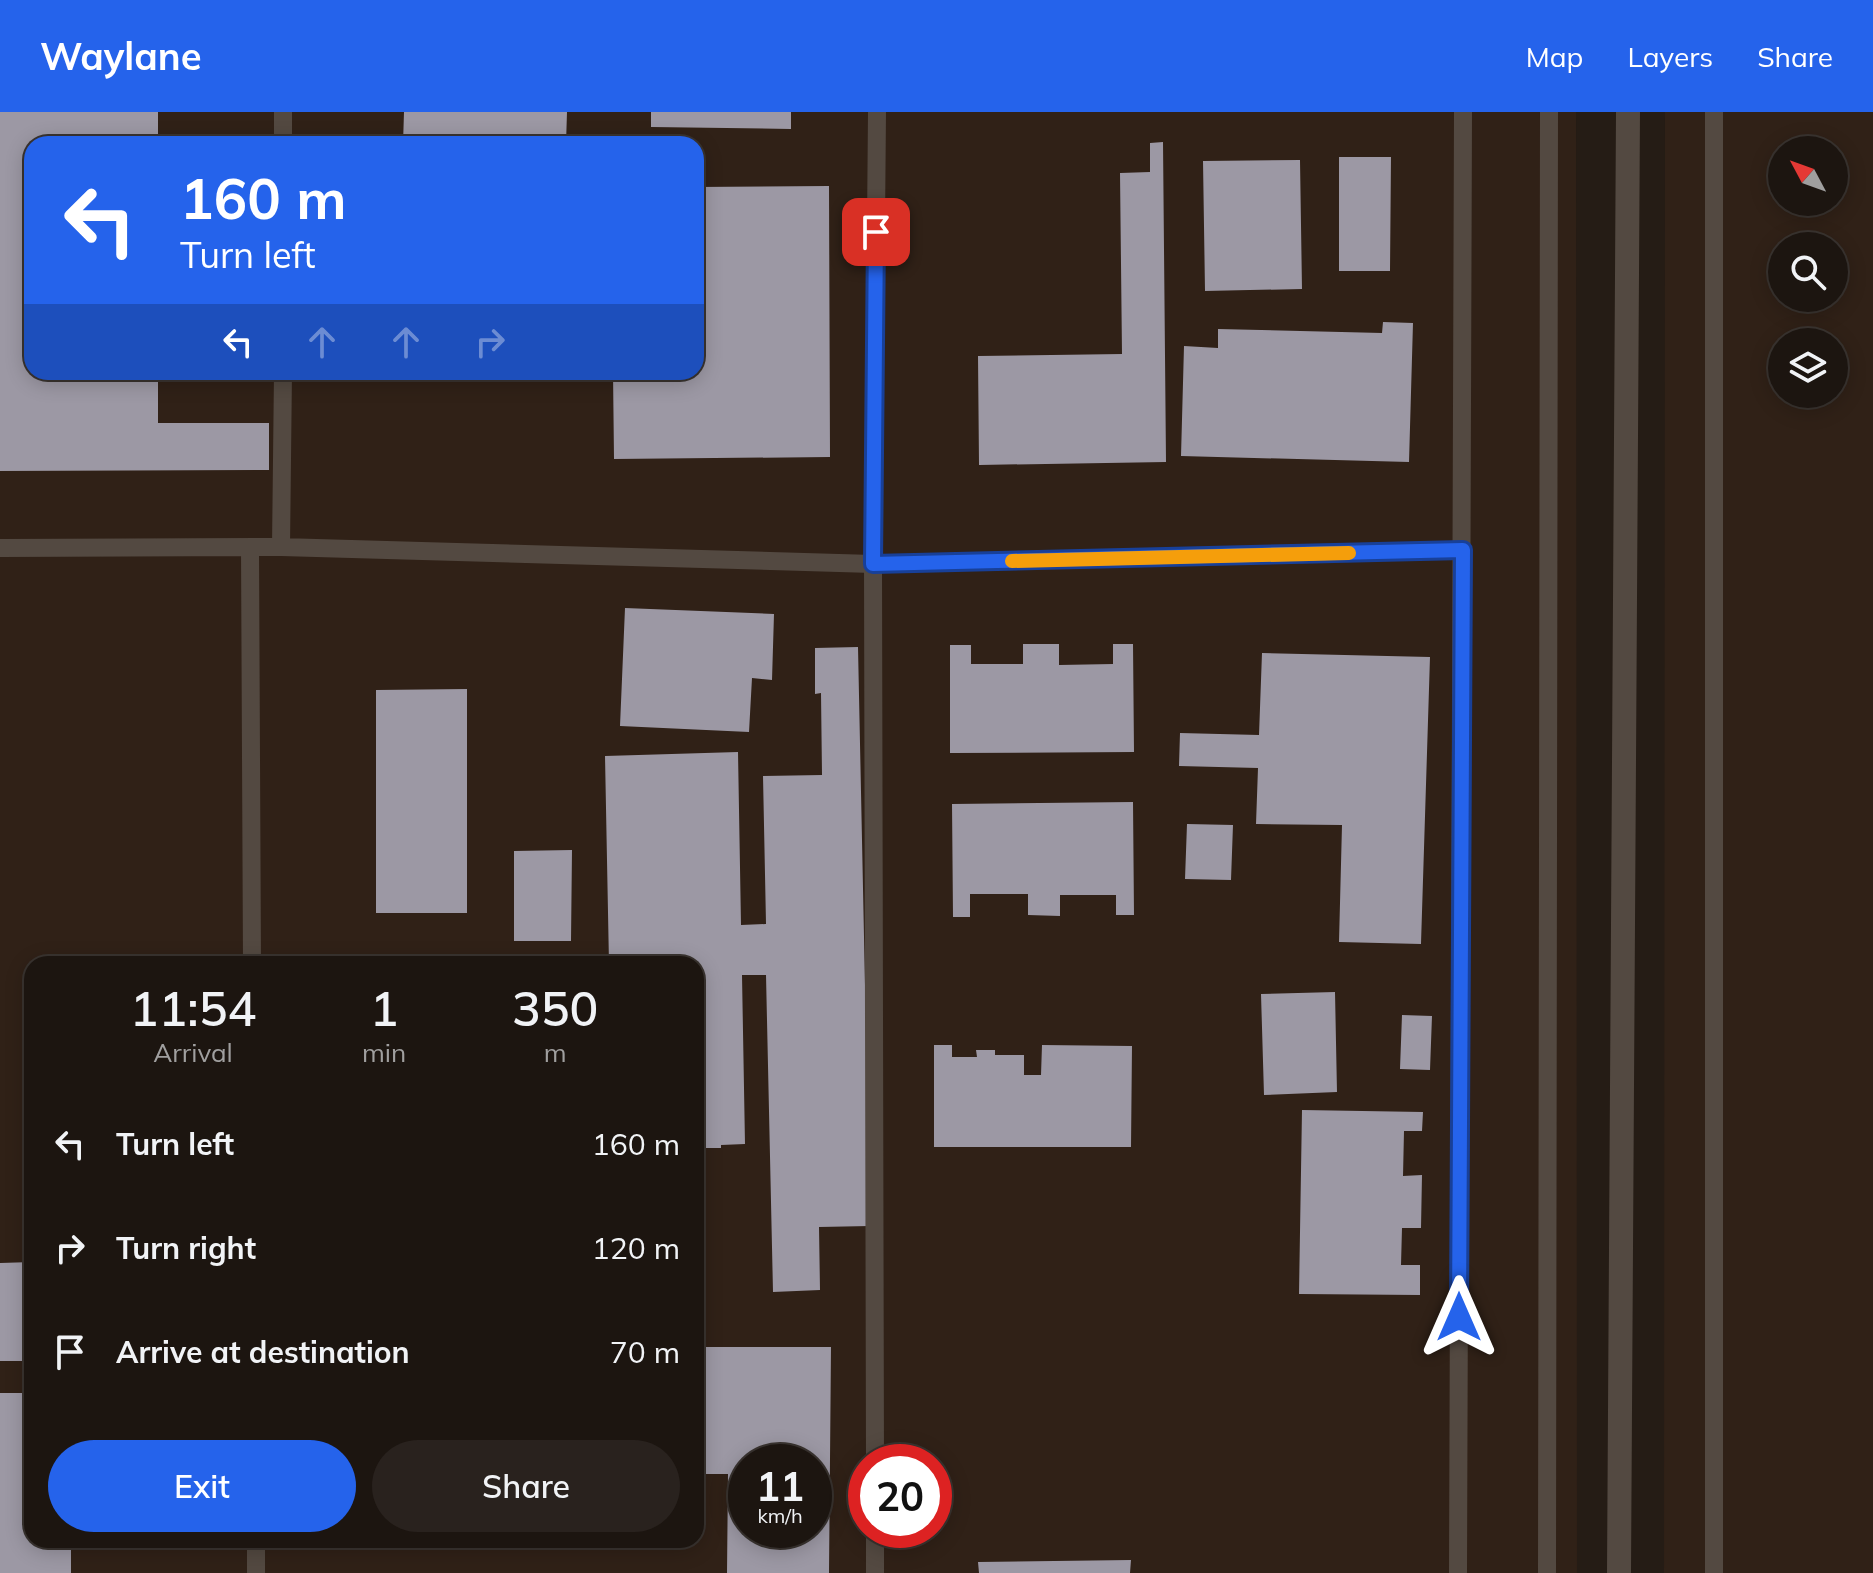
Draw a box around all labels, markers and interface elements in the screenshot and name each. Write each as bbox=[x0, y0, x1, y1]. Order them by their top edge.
text: Waylane bbox=[40, 32, 202, 80]
text: Map bbox=[1526, 39, 1583, 74]
text: Layers bbox=[1627, 39, 1713, 74]
text: Share bbox=[1757, 39, 1833, 74]
north arrow bbox=[1768, 136, 1848, 216]
map controls bbox=[1768, 136, 1848, 408]
text: 160 m bbox=[180, 163, 347, 233]
icon: left bbox=[48, 168, 152, 272]
pin bbox=[842, 198, 910, 266]
icon: arrive bbox=[854, 210, 898, 254]
text: Turn left bbox=[180, 232, 316, 277]
button: search bbox=[1768, 232, 1848, 312]
icon: left bbox=[216, 320, 260, 364]
icon: ahead bbox=[300, 320, 344, 364]
icon: ahead bbox=[384, 320, 428, 364]
icon: right bbox=[468, 320, 512, 364]
button: layers bbox=[1768, 328, 1848, 408]
text: 11:54 bbox=[130, 978, 256, 1038]
text: 1 bbox=[370, 978, 398, 1038]
text: 350 bbox=[512, 978, 598, 1038]
text: Arrival bbox=[153, 1036, 233, 1069]
text: min bbox=[362, 1036, 406, 1069]
text: m bbox=[544, 1036, 567, 1069]
icon: left bbox=[48, 1122, 92, 1166]
text: Turn left bbox=[116, 1125, 234, 1163]
text: 160 m bbox=[592, 1125, 680, 1163]
icon: right bbox=[48, 1226, 92, 1270]
text: Turn right bbox=[116, 1229, 256, 1267]
text: 120 m bbox=[592, 1229, 680, 1267]
position arrow bbox=[1417, 1275, 1501, 1359]
icon: arrive bbox=[48, 1330, 92, 1374]
text: Arrive at destination bbox=[116, 1333, 410, 1371]
text: 70 m bbox=[610, 1333, 680, 1371]
button: Exit bbox=[48, 1440, 356, 1532]
button: Share bbox=[372, 1440, 680, 1532]
speed limit sign: 20 bbox=[848, 1444, 952, 1548]
text: 11 bbox=[756, 1461, 804, 1511]
text: km/h bbox=[757, 1503, 803, 1528]

